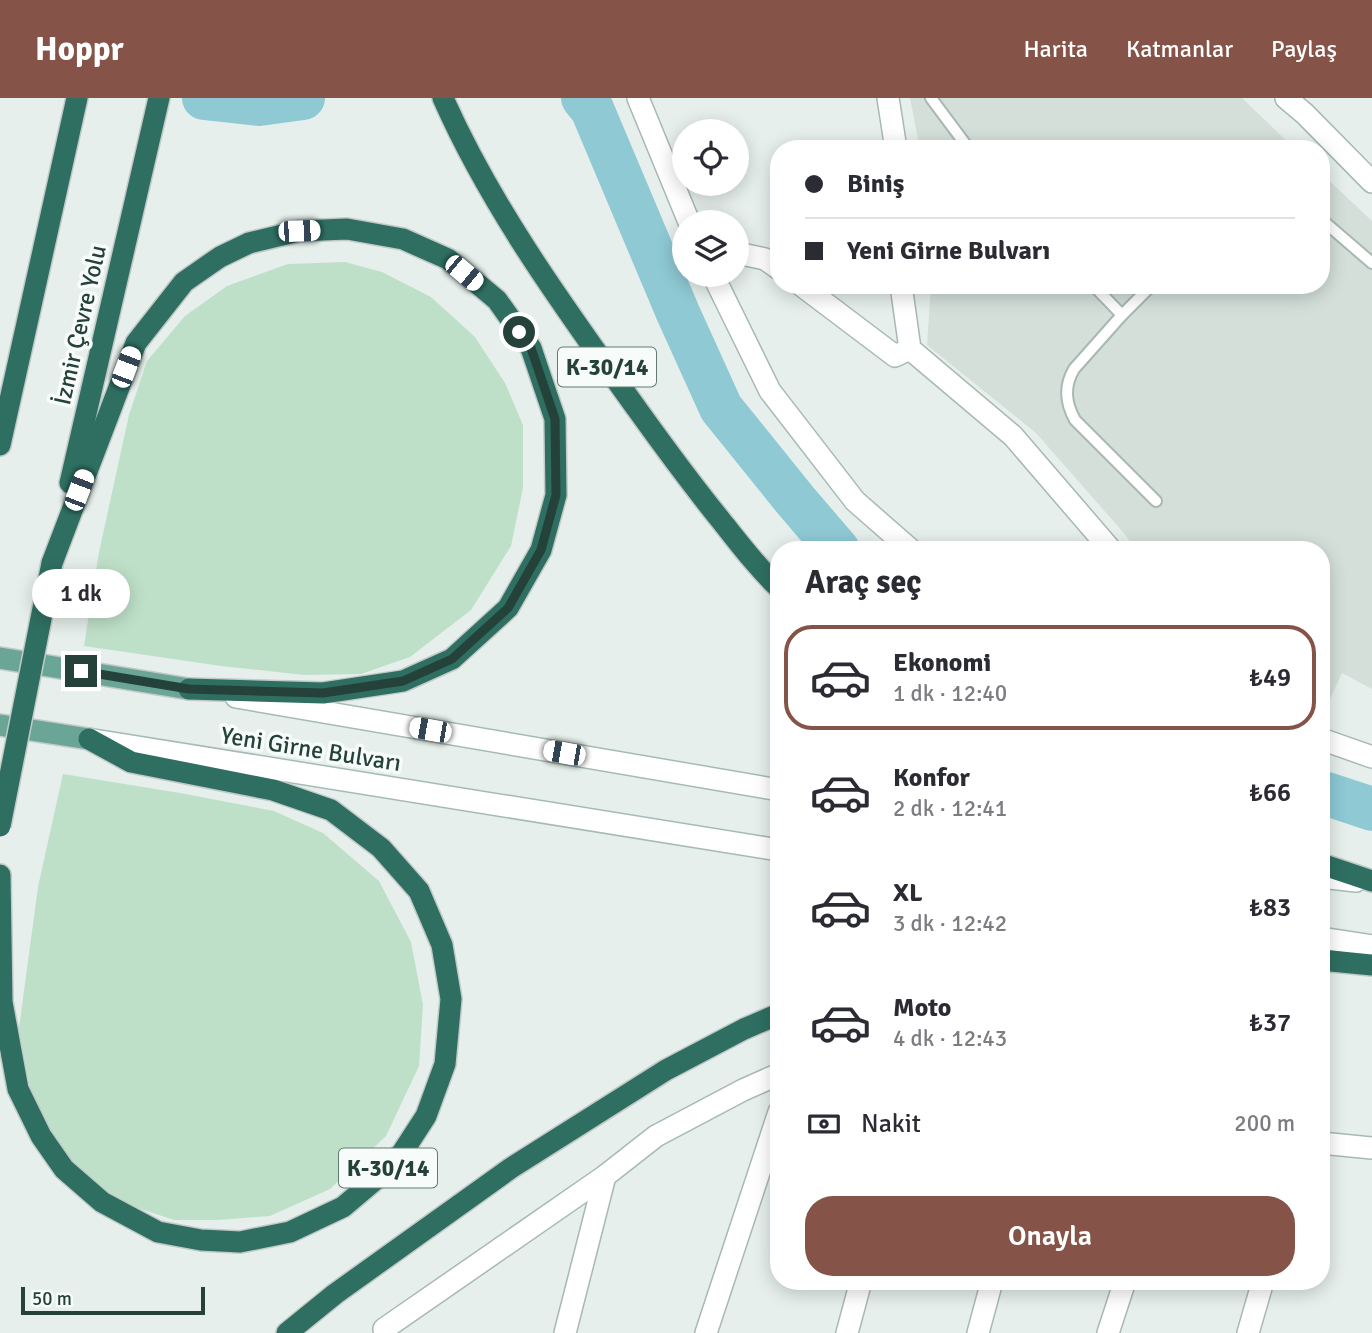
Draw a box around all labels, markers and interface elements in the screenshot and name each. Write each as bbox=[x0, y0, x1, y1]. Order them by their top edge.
text: Hoppr bbox=[35, 29, 124, 70]
text: Harita bbox=[1023, 34, 1088, 64]
text: Katmanlar bbox=[1126, 34, 1233, 64]
text: Paylaş bbox=[1271, 34, 1337, 64]
map controls bbox=[672, 119, 749, 287]
button: locate bbox=[672, 119, 749, 196]
text: Biniş bbox=[847, 168, 904, 200]
button: layers bbox=[672, 210, 749, 287]
car bbox=[278, 220, 321, 242]
text: Yeni Girne Bulvarı bbox=[847, 235, 1050, 267]
street label: İzmir Çevre Yolu bbox=[47, 242, 113, 408]
car bbox=[442, 251, 487, 295]
route start bbox=[503, 316, 535, 348]
car bbox=[109, 344, 144, 390]
road number: K-30/14 bbox=[558, 348, 656, 386]
car bbox=[62, 467, 97, 513]
text: Araç seç bbox=[805, 563, 922, 602]
callout: 1 dk bbox=[32, 570, 130, 618]
text: 1 dk bbox=[60, 579, 102, 608]
icon: car bbox=[809, 646, 872, 709]
text: Ekonomi bbox=[893, 647, 991, 679]
route end bbox=[65, 655, 97, 687]
text: ₺49 bbox=[1249, 662, 1291, 694]
text: 1 dk · 12:40 bbox=[893, 679, 1007, 708]
car bbox=[408, 716, 453, 744]
street label: Yeni Girne Bulvarı bbox=[219, 720, 403, 778]
car bbox=[542, 739, 587, 767]
icon: car bbox=[809, 761, 872, 824]
text: Konfor bbox=[893, 762, 970, 794]
text: ₺66 bbox=[1249, 777, 1291, 809]
text: 2 dk · 12:41 bbox=[893, 794, 1007, 823]
icon: car bbox=[809, 876, 872, 939]
text: XL bbox=[893, 877, 923, 909]
text: ₺83 bbox=[1249, 892, 1291, 924]
text: 3 dk · 12:42 bbox=[893, 909, 1007, 938]
icon: car bbox=[809, 991, 872, 1054]
text: Moto bbox=[893, 992, 951, 1024]
text: ₺37 bbox=[1249, 1007, 1291, 1039]
text: 4 dk · 12:43 bbox=[893, 1024, 1007, 1053]
icon: cash bbox=[805, 1105, 843, 1143]
text: Nakit bbox=[861, 1108, 921, 1140]
text: 200 m bbox=[1234, 1109, 1295, 1138]
road number: K-30/14 bbox=[339, 1148, 437, 1188]
button: Onayla bbox=[805, 1196, 1295, 1276]
scale bar bbox=[21, 1284, 205, 1316]
text: 50 m bbox=[32, 1287, 72, 1311]

